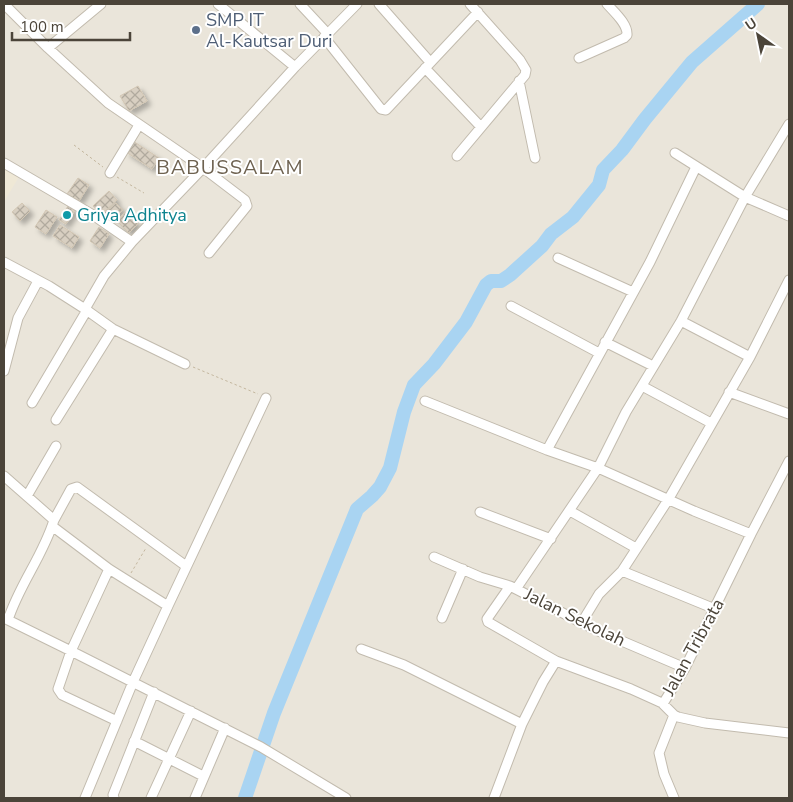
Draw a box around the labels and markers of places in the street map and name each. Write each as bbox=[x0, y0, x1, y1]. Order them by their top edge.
place label: SMP IT Al-Kautsar Duri bbox=[206, 8, 332, 53]
marker: SMP IT Al-Kautsar Duri bbox=[190, 24, 202, 36]
place label: Griya Adhitya bbox=[77, 203, 187, 227]
marker: Griya Adhitya bbox=[61, 209, 73, 221]

